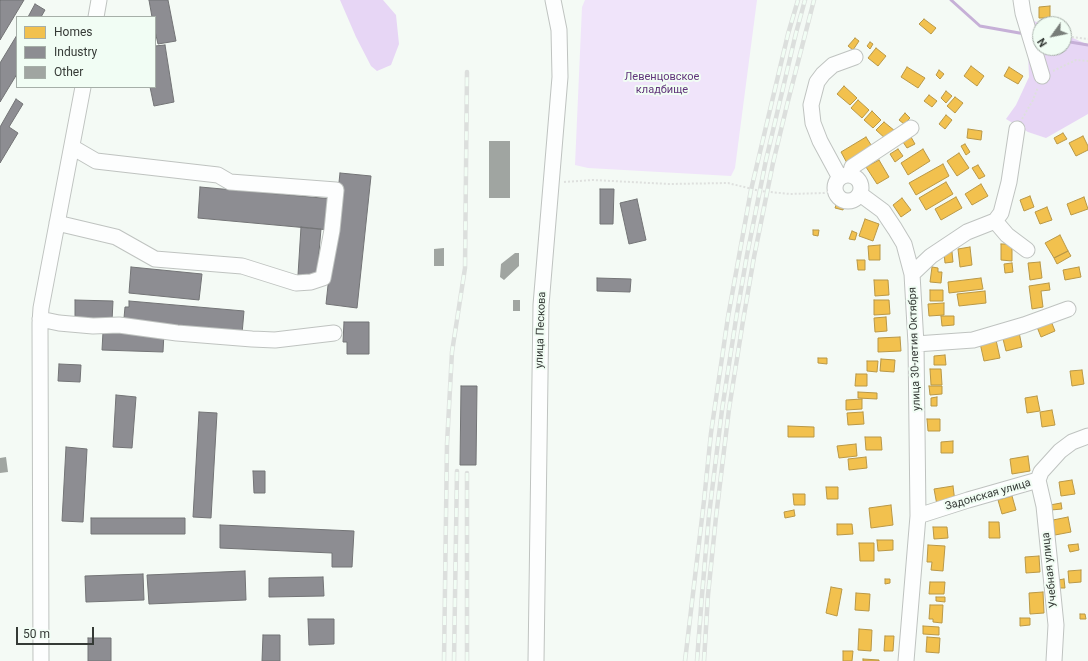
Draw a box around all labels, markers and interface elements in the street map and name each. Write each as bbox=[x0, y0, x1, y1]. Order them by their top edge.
legend bbox=[16, 16, 156, 88]
north arrow bbox=[1032, 16, 1072, 56]
text: Homes bbox=[54, 25, 92, 39]
text: N bbox=[1035, 35, 1050, 49]
text: Industry bbox=[54, 45, 97, 59]
text: Other bbox=[54, 65, 83, 79]
park label: Левенцовское кладбище bbox=[625, 70, 699, 96]
street label: улица 30-летия Октября bbox=[906, 287, 924, 411]
street label: улица Пескова bbox=[533, 291, 549, 369]
street label: Задонская улица bbox=[944, 476, 1032, 514]
street label: Учебная улица bbox=[1039, 532, 1061, 608]
scale bar bbox=[18, 619, 96, 645]
text: 50 m bbox=[23, 627, 50, 641]

